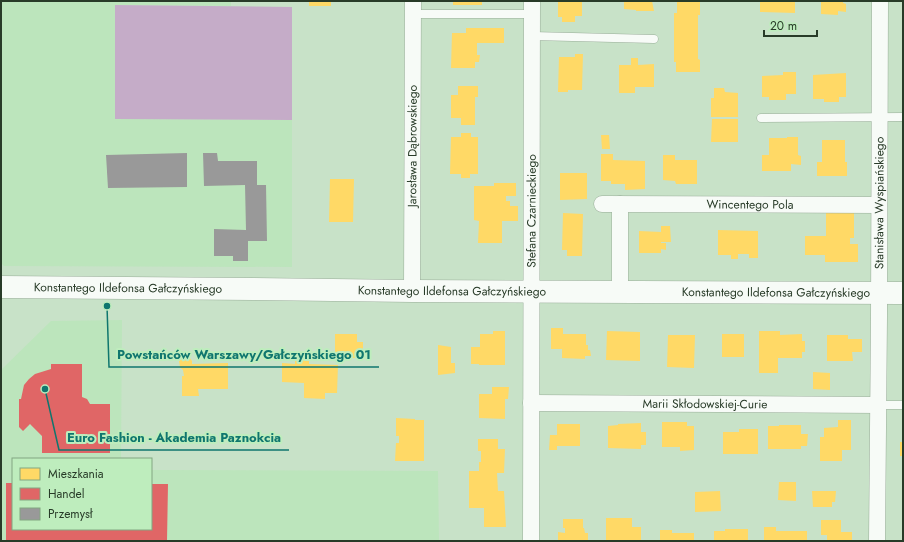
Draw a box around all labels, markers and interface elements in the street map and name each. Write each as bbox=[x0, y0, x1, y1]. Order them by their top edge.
scale bar bbox=[764, 12, 817, 38]
text: 20 m bbox=[770, 17, 797, 35]
street label: Jarosława Dąbrowskiego bbox=[403, 84, 422, 209]
street label: Stanisława Wyspiańskiego bbox=[870, 136, 889, 269]
street label: Stefana Czarnieckiego bbox=[523, 154, 541, 268]
street label: Wincentego Pola bbox=[706, 195, 794, 214]
street label: Konstantego Ildefonsa Gałczyńskiego bbox=[34, 278, 223, 298]
street label: Konstantego Ildefonsa Gałczyńskiego bbox=[358, 281, 547, 301]
street label: Konstantego Ildefonsa Gałczyńskiego bbox=[682, 283, 871, 302]
callout: Powstańców Warszawy/Gałczyńskiego 01 bbox=[109, 342, 379, 367]
text: Powstańców Warszawy/Gałczyńskiego 01 bbox=[117, 345, 371, 364]
street label: Marii Skłodowskiej-Curie bbox=[642, 395, 768, 413]
callout: Euro Fashion - Akademia Paznokcia bbox=[59, 425, 289, 450]
text: Euro Fashion - Akademia Paznokcia bbox=[67, 428, 281, 447]
legend bbox=[12, 458, 152, 530]
text: Mieszkania bbox=[48, 465, 104, 483]
text: Handel bbox=[48, 485, 84, 503]
text: Przemysł bbox=[48, 505, 94, 523]

